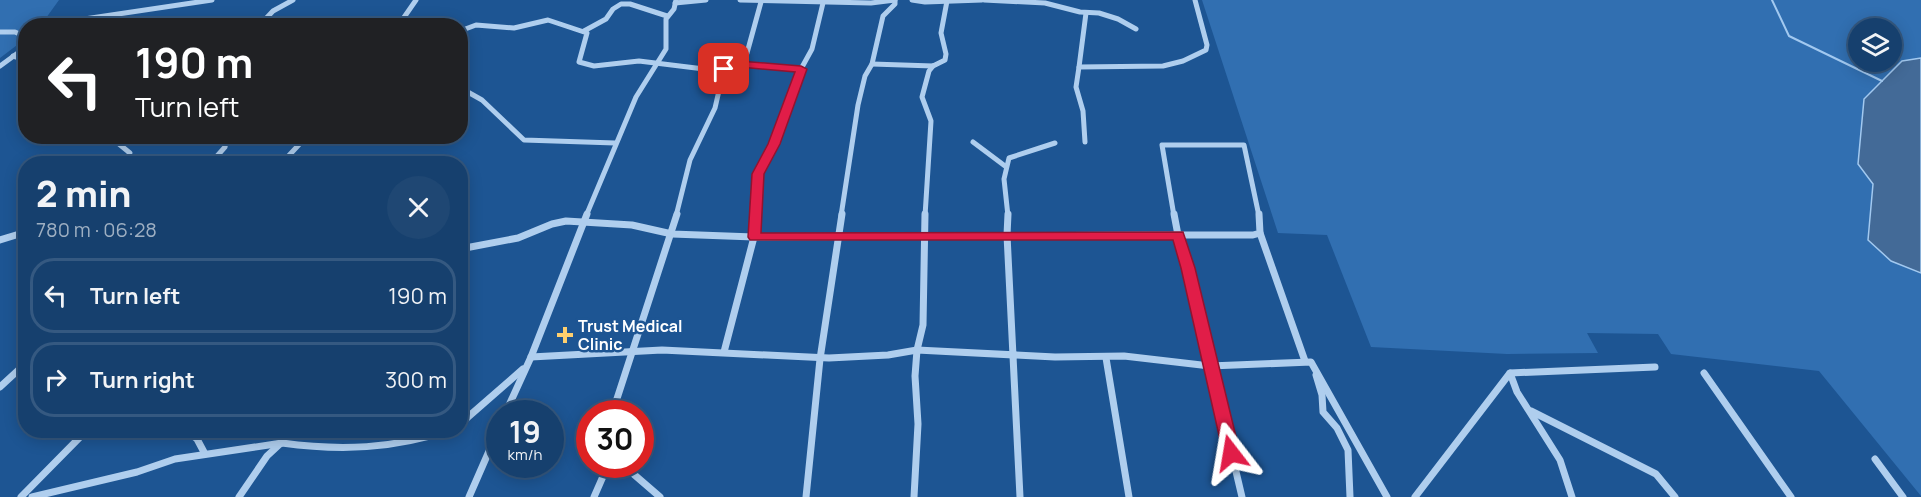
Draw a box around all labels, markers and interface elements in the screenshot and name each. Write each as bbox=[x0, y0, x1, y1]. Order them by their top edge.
map controls bbox=[1848, 18, 1902, 72]
button: layers bbox=[1848, 18, 1902, 72]
text: 190 m bbox=[135, 33, 253, 91]
icon: left bbox=[36, 42, 114, 120]
pin bbox=[698, 43, 749, 94]
icon: arrive bbox=[707, 52, 740, 85]
text: Turn left bbox=[135, 88, 239, 125]
text: 2 min bbox=[36, 169, 131, 218]
button: close bbox=[387, 176, 450, 239]
text: 780 m · 06:28 bbox=[36, 216, 157, 243]
icon: left bbox=[39, 279, 72, 312]
text: Turn left bbox=[90, 281, 180, 311]
text: 190 m bbox=[388, 281, 447, 311]
place label: Trust Medical Clinic bbox=[578, 315, 683, 355]
marker: Trust Medical Clinic bbox=[556, 326, 574, 344]
icon: right bbox=[39, 363, 72, 396]
text: Turn right bbox=[90, 365, 195, 395]
text: 300 m bbox=[385, 365, 447, 395]
speed limit sign: 30 bbox=[576, 400, 654, 478]
text: 19 bbox=[509, 411, 541, 452]
position arrow bbox=[1199, 421, 1263, 485]
text: km/h bbox=[508, 444, 542, 465]

